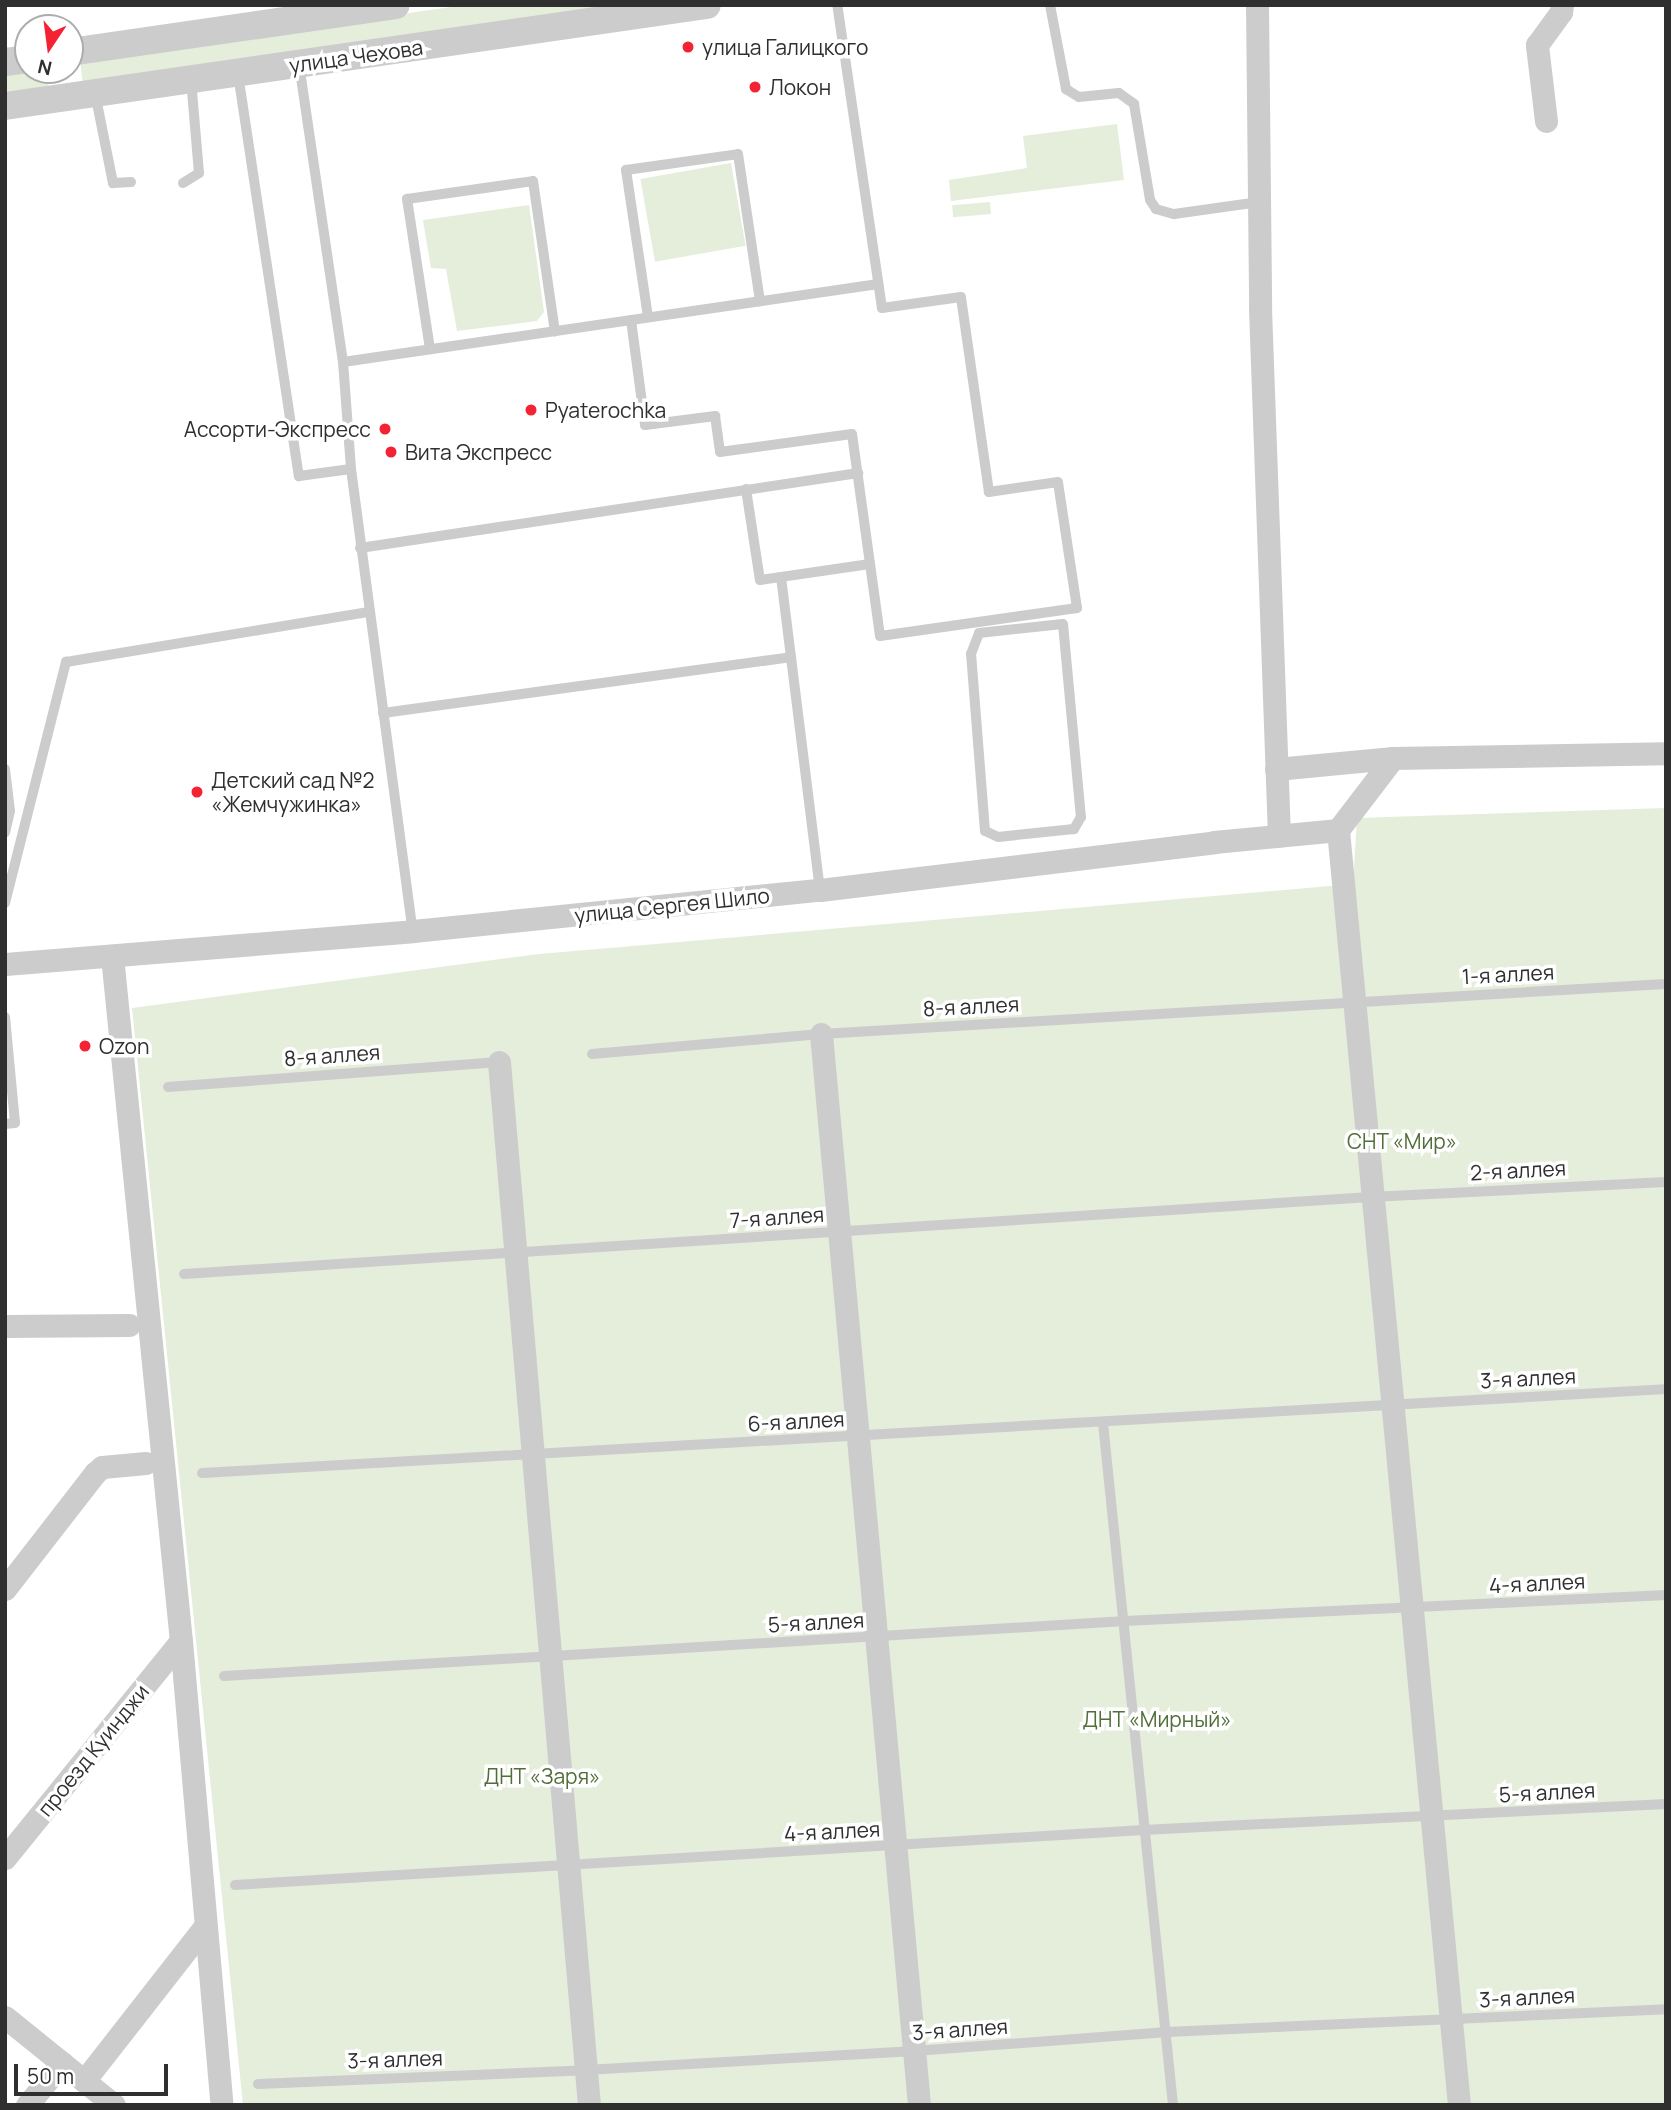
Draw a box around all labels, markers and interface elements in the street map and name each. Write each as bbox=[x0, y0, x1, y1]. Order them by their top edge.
north arrow bbox=[14, 14, 84, 84]
street label: улица Чехова bbox=[287, 34, 425, 78]
place label: улица Галицкого bbox=[702, 34, 868, 60]
marker: улица Галицкого bbox=[680, 39, 696, 55]
text: N bbox=[35, 53, 54, 82]
place label: Локон bbox=[769, 74, 831, 100]
marker: Локон bbox=[747, 79, 763, 95]
place label: Pyaterochka bbox=[545, 397, 666, 423]
marker: Pyaterochka bbox=[523, 402, 539, 418]
place label: Ассорти-Экспресс bbox=[184, 416, 371, 442]
marker: Ассорти-Экспресс bbox=[377, 421, 393, 437]
place label: Вита Экспресс bbox=[405, 439, 552, 465]
marker: Вита Экспресс bbox=[383, 444, 399, 460]
place label: Детский сад №2 «Жемчужинка» bbox=[211, 767, 374, 817]
marker: Детский сад №2 «Жемчужинка» bbox=[189, 784, 205, 800]
street label: улица Сергея Шило bbox=[573, 882, 771, 928]
street label: 1-я аллея bbox=[1461, 959, 1555, 989]
street label: 8-я аллея bbox=[922, 991, 1020, 1021]
place label: Ozon bbox=[99, 1033, 149, 1059]
marker: Ozon bbox=[77, 1038, 93, 1054]
street label: 8-я аллея bbox=[283, 1039, 381, 1071]
park label: СНТ «Мир» bbox=[1347, 1128, 1457, 1154]
street label: 2-я аллея bbox=[1469, 1155, 1567, 1185]
street label: 7-я аллея bbox=[729, 1201, 825, 1233]
street label: 3-я аллея bbox=[1480, 1363, 1576, 1393]
street label: 6-я аллея bbox=[747, 1406, 845, 1436]
street label: 4-я аллея bbox=[1488, 1568, 1586, 1598]
street label: 5-я аллея bbox=[767, 1607, 865, 1637]
street label: проезд Куинджи bbox=[32, 1679, 154, 1821]
park label: ДНТ «Мирный» bbox=[1082, 1706, 1232, 1732]
park label: ДНТ «Заря» bbox=[483, 1763, 601, 1789]
street label: 5-я аллея bbox=[1498, 1777, 1596, 1807]
street label: 4-я аллея bbox=[783, 1816, 881, 1846]
street label: 3-я аллея bbox=[1479, 1982, 1575, 2012]
street label: 3-я аллея bbox=[911, 2013, 1009, 2045]
street label: 3-я аллея bbox=[347, 2045, 443, 2073]
scale bar bbox=[18, 2050, 172, 2094]
text: 50 m bbox=[27, 2062, 74, 2090]

